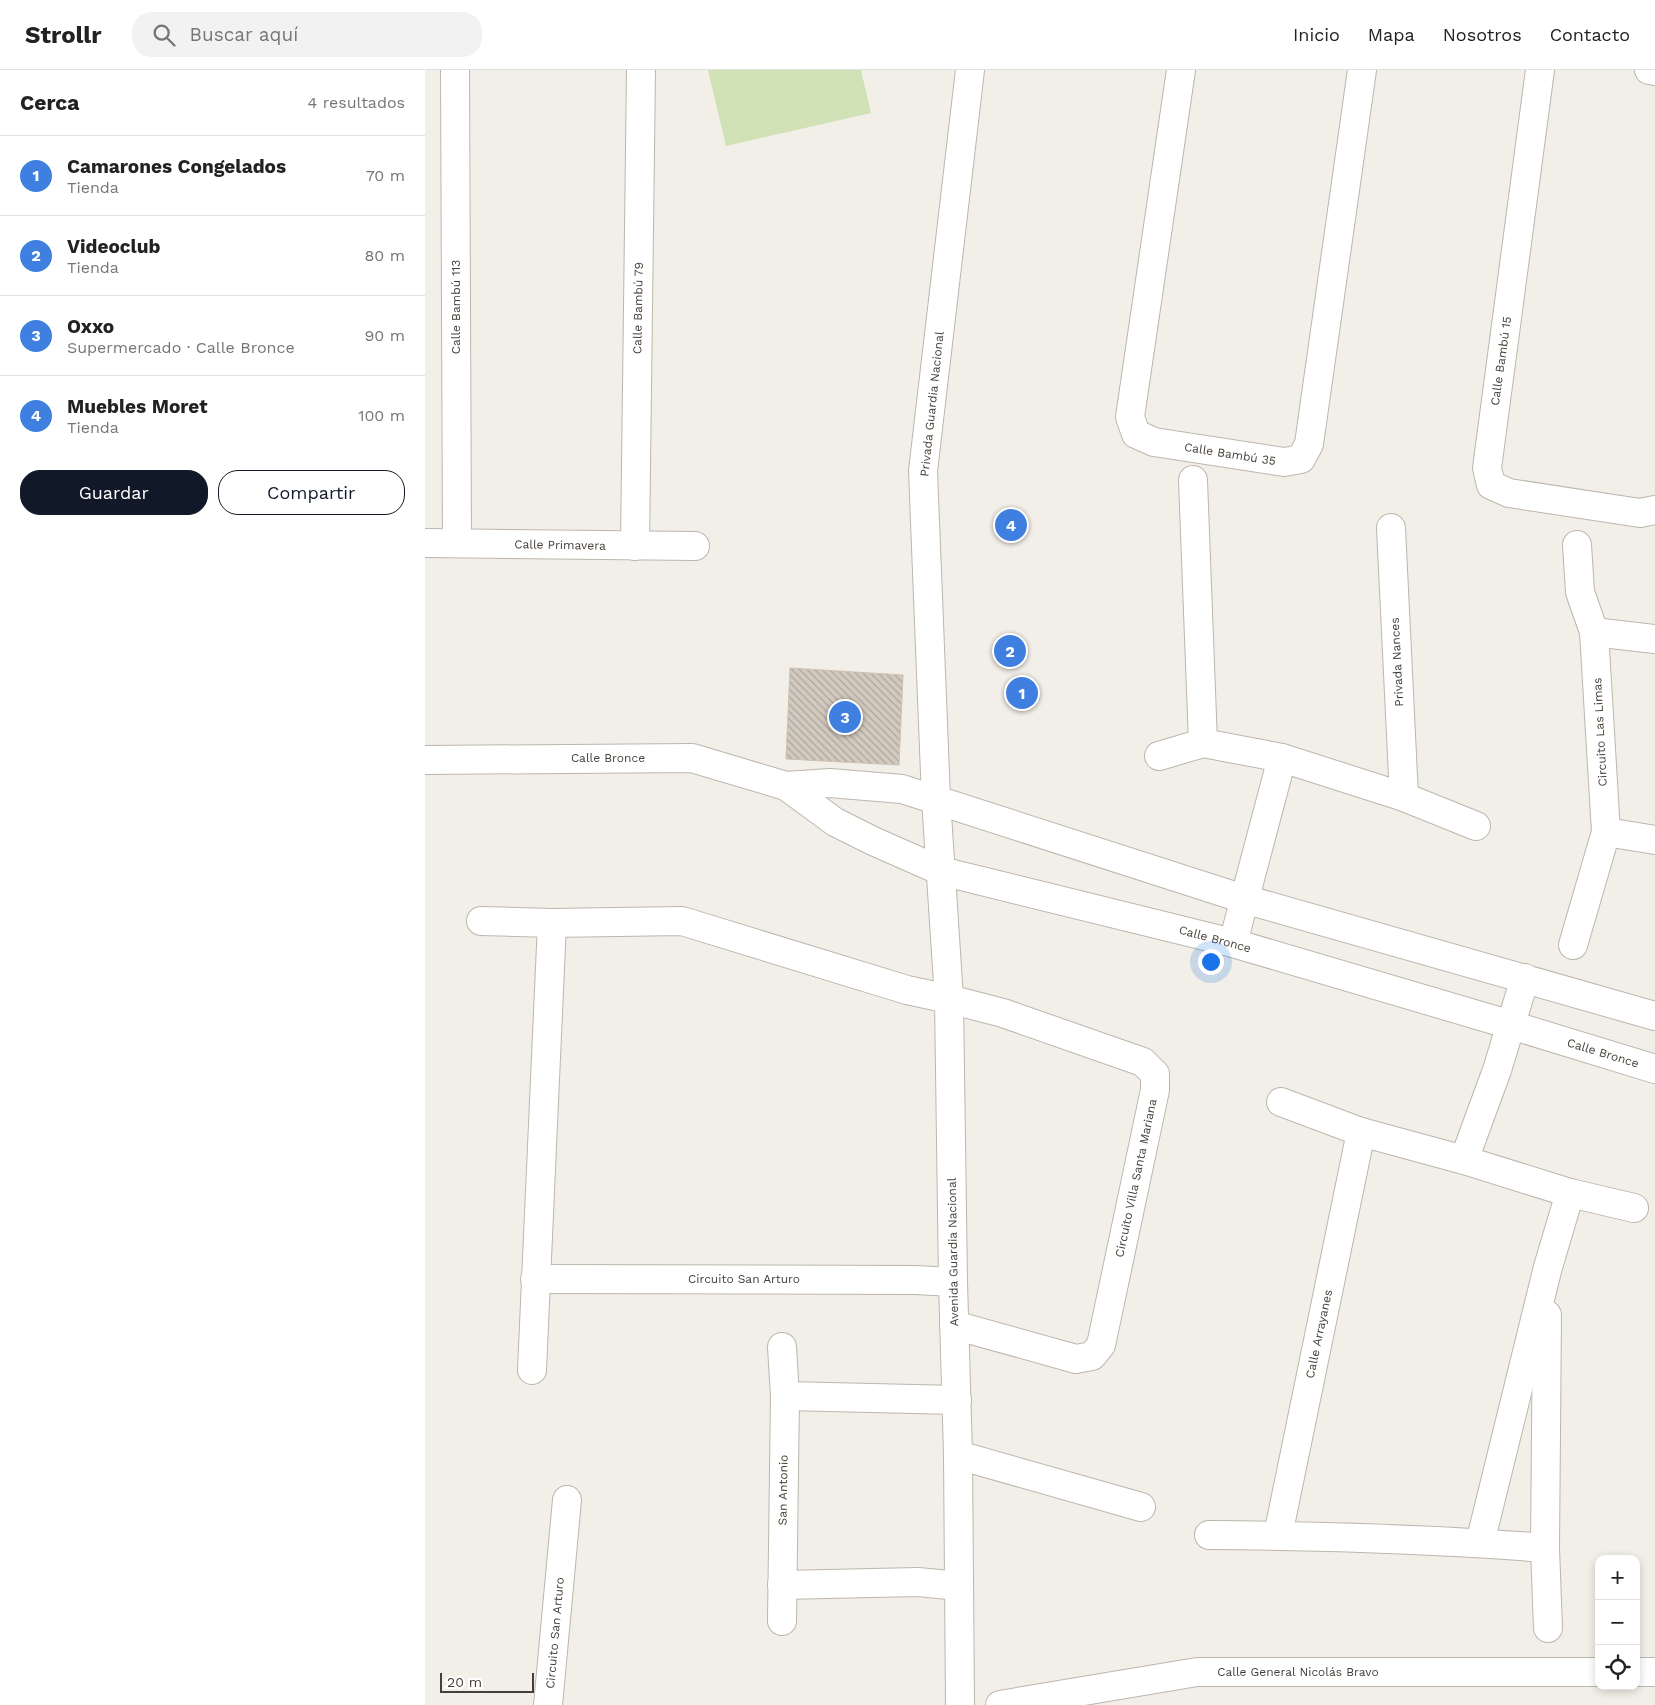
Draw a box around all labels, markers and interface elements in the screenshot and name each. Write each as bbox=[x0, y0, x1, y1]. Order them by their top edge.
search box bbox=[132, 12, 482, 57]
text: Strollr bbox=[25, 21, 102, 49]
icon: search bbox=[150, 21, 178, 49]
text: Buscar aquí bbox=[190, 23, 298, 46]
text: Inicio bbox=[1293, 24, 1340, 45]
text: Mapa bbox=[1368, 24, 1415, 45]
text: Nosotros bbox=[1443, 24, 1522, 45]
text: Contacto bbox=[1550, 24, 1630, 45]
text: Cerca bbox=[20, 90, 79, 115]
text: 4 resultados bbox=[308, 93, 405, 112]
text: Camarones Congelados bbox=[67, 155, 286, 178]
text: 1 bbox=[33, 166, 39, 185]
text: 70 m bbox=[366, 166, 405, 185]
text: Tienda bbox=[67, 178, 119, 197]
text: Videoclub bbox=[67, 235, 160, 258]
text: 2 bbox=[31, 246, 41, 265]
text: 80 m bbox=[364, 246, 405, 265]
text: Tienda bbox=[67, 258, 119, 277]
street label: Calle Bambú 113 bbox=[449, 260, 463, 354]
street label: Calle Bambú 79 bbox=[630, 262, 646, 354]
text: Oxxo bbox=[67, 315, 114, 338]
street label: Calle Bambú 15 bbox=[1488, 316, 1514, 406]
text: 3 bbox=[31, 326, 41, 345]
text: 90 m bbox=[364, 326, 405, 345]
street label: Privada Guardia Nacional bbox=[917, 330, 947, 477]
text: Supermercado · Calle Bronce bbox=[67, 338, 295, 357]
text: Muebles Moret bbox=[67, 395, 208, 418]
text: 4 bbox=[31, 406, 41, 425]
text: 100 m bbox=[358, 406, 405, 425]
text: Tienda bbox=[67, 418, 119, 437]
street label: Calle Bambú 35 bbox=[1183, 440, 1277, 468]
button: Guardar bbox=[20, 470, 208, 515]
button: Compartir bbox=[218, 470, 405, 515]
pin: 4 bbox=[995, 506, 1027, 544]
street label: Calle Primavera bbox=[514, 537, 606, 553]
street label: Privada Nances bbox=[1388, 617, 1406, 707]
pin: 2 bbox=[994, 632, 1026, 670]
pin: 1 bbox=[1006, 674, 1038, 712]
street label: Circuito Las Limas bbox=[1590, 677, 1610, 787]
pin: 3 bbox=[829, 698, 861, 736]
street label: Calle Bronce bbox=[571, 751, 645, 765]
street label: Calle Bronce bbox=[1177, 923, 1253, 955]
your location bbox=[1198, 949, 1224, 975]
street label: Calle Bronce bbox=[1565, 1035, 1641, 1071]
street label: Circuito Villa Santa Mariana bbox=[1112, 1097, 1160, 1259]
street label: Avenida Guardia Nacional bbox=[945, 1177, 961, 1327]
street label: Circuito San Arturo bbox=[688, 1272, 800, 1286]
street label: Calle Arrayanes bbox=[1303, 1288, 1335, 1380]
street label: San Antonio bbox=[775, 1455, 791, 1525]
map controls bbox=[1595, 1555, 1640, 1690]
button: + bbox=[1595, 1555, 1640, 1600]
street label: Circuito San Arturo bbox=[543, 1577, 567, 1689]
button: − bbox=[1595, 1600, 1640, 1645]
button: locate bbox=[1595, 1645, 1640, 1690]
street label: Calle General Nicolás Bravo bbox=[1217, 1665, 1379, 1679]
scale bar bbox=[440, 1670, 534, 1693]
text: 20 m bbox=[447, 1674, 482, 1690]

